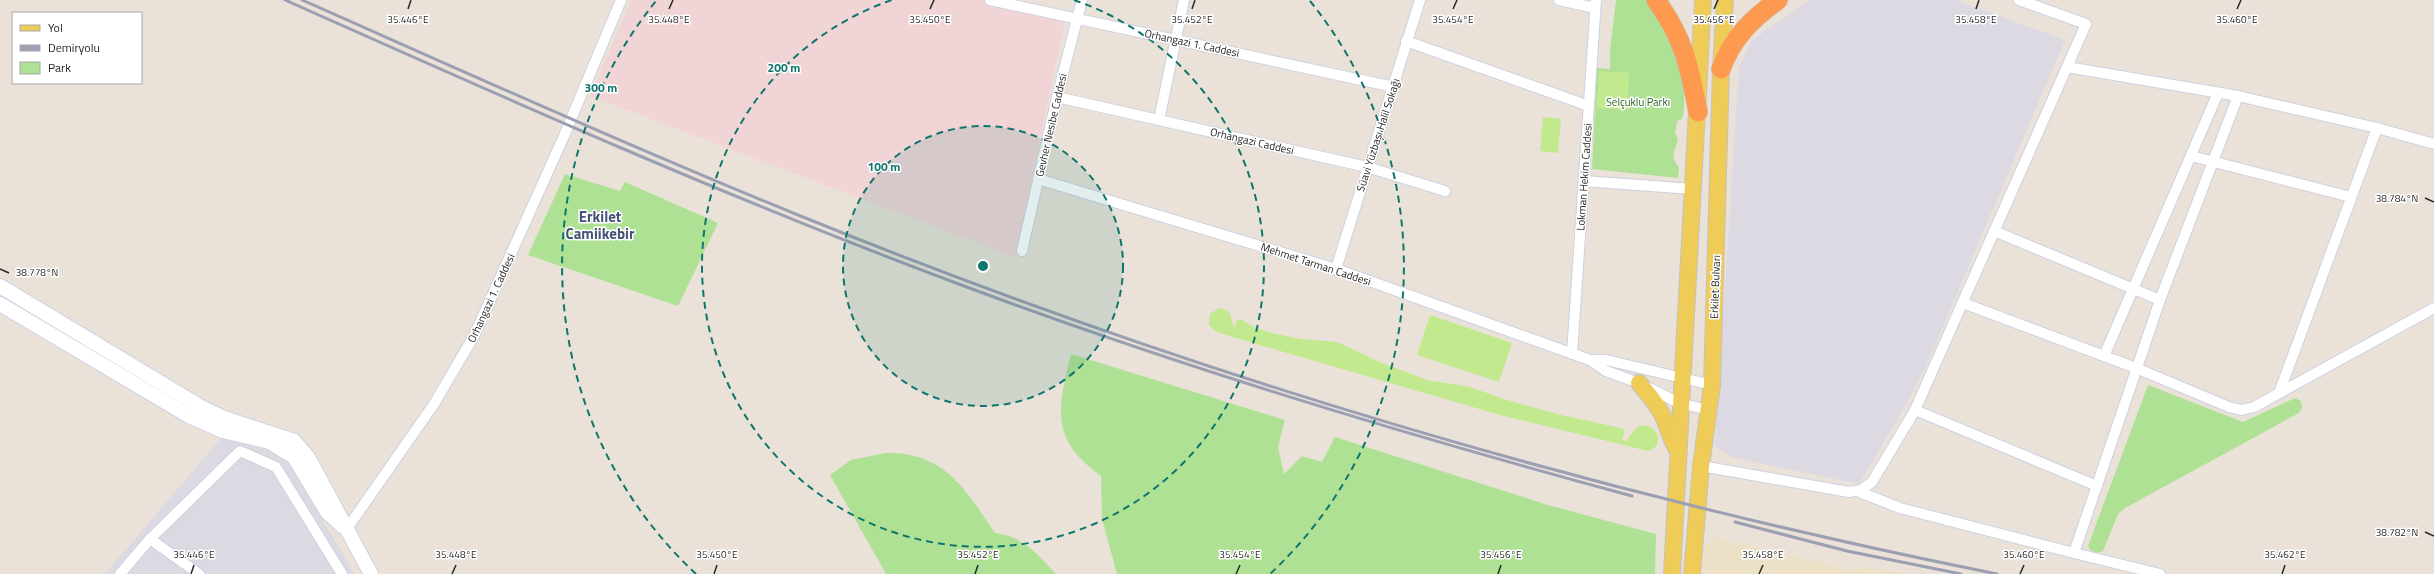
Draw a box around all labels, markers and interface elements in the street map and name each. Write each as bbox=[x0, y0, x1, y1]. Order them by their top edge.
legend bbox=[12, 12, 142, 84]
text: 35.446°E bbox=[387, 12, 429, 27]
text: 35.448°E bbox=[648, 12, 690, 27]
text: 35.450°E bbox=[909, 12, 951, 27]
text: 35.452°E bbox=[1171, 12, 1213, 27]
text: 35.454°E bbox=[1432, 12, 1474, 27]
text: 35.456°E bbox=[1693, 12, 1735, 27]
text: 35.458°E bbox=[1955, 12, 1997, 27]
text: 35.460°E bbox=[2216, 12, 2258, 27]
text: Yol bbox=[48, 18, 63, 37]
street label: Orhangazi 1. Caddesi bbox=[1143, 25, 1241, 61]
text: Demiryolu bbox=[48, 38, 100, 57]
text: Park bbox=[48, 58, 71, 77]
text: 200 m bbox=[768, 58, 800, 77]
street label: Gevher Nesibe Caddesi bbox=[1031, 72, 1071, 178]
street label: Süavi Yüzbaşı Halil Sokağı bbox=[1352, 76, 1404, 194]
text: 300 m bbox=[585, 78, 617, 97]
park label: Selçuklu Parkı bbox=[1606, 94, 1670, 110]
street label: Lokman Hekim Caddesi bbox=[1572, 123, 1596, 231]
street label: Orhangazi Caddesi bbox=[1208, 124, 1296, 158]
text: 100 m bbox=[868, 157, 900, 176]
text: 38.784°N bbox=[2376, 191, 2418, 206]
district label: Erkilet Camiikebir bbox=[566, 205, 635, 245]
street label: Mehmet Tarman Caddesi bbox=[1259, 239, 1373, 289]
street label: Orhangazi 1. Caddesi bbox=[463, 251, 519, 345]
street label: Erkilet Bulvarı bbox=[1706, 255, 1724, 319]
centre of rings bbox=[976, 259, 990, 273]
text: 38.778°N bbox=[16, 265, 58, 280]
text: 38.782°N bbox=[2376, 525, 2418, 540]
text: 35.446°E bbox=[173, 547, 215, 562]
text: 35.448°E bbox=[435, 547, 477, 562]
text: 35.450°E bbox=[696, 547, 738, 562]
text: 35.452°E bbox=[957, 547, 999, 562]
text: 35.454°E bbox=[1219, 547, 1261, 562]
text: 35.456°E bbox=[1480, 547, 1522, 562]
text: 35.458°E bbox=[1742, 547, 1784, 562]
text: 35.460°E bbox=[2003, 547, 2045, 562]
text: 35.462°E bbox=[2264, 547, 2306, 562]

